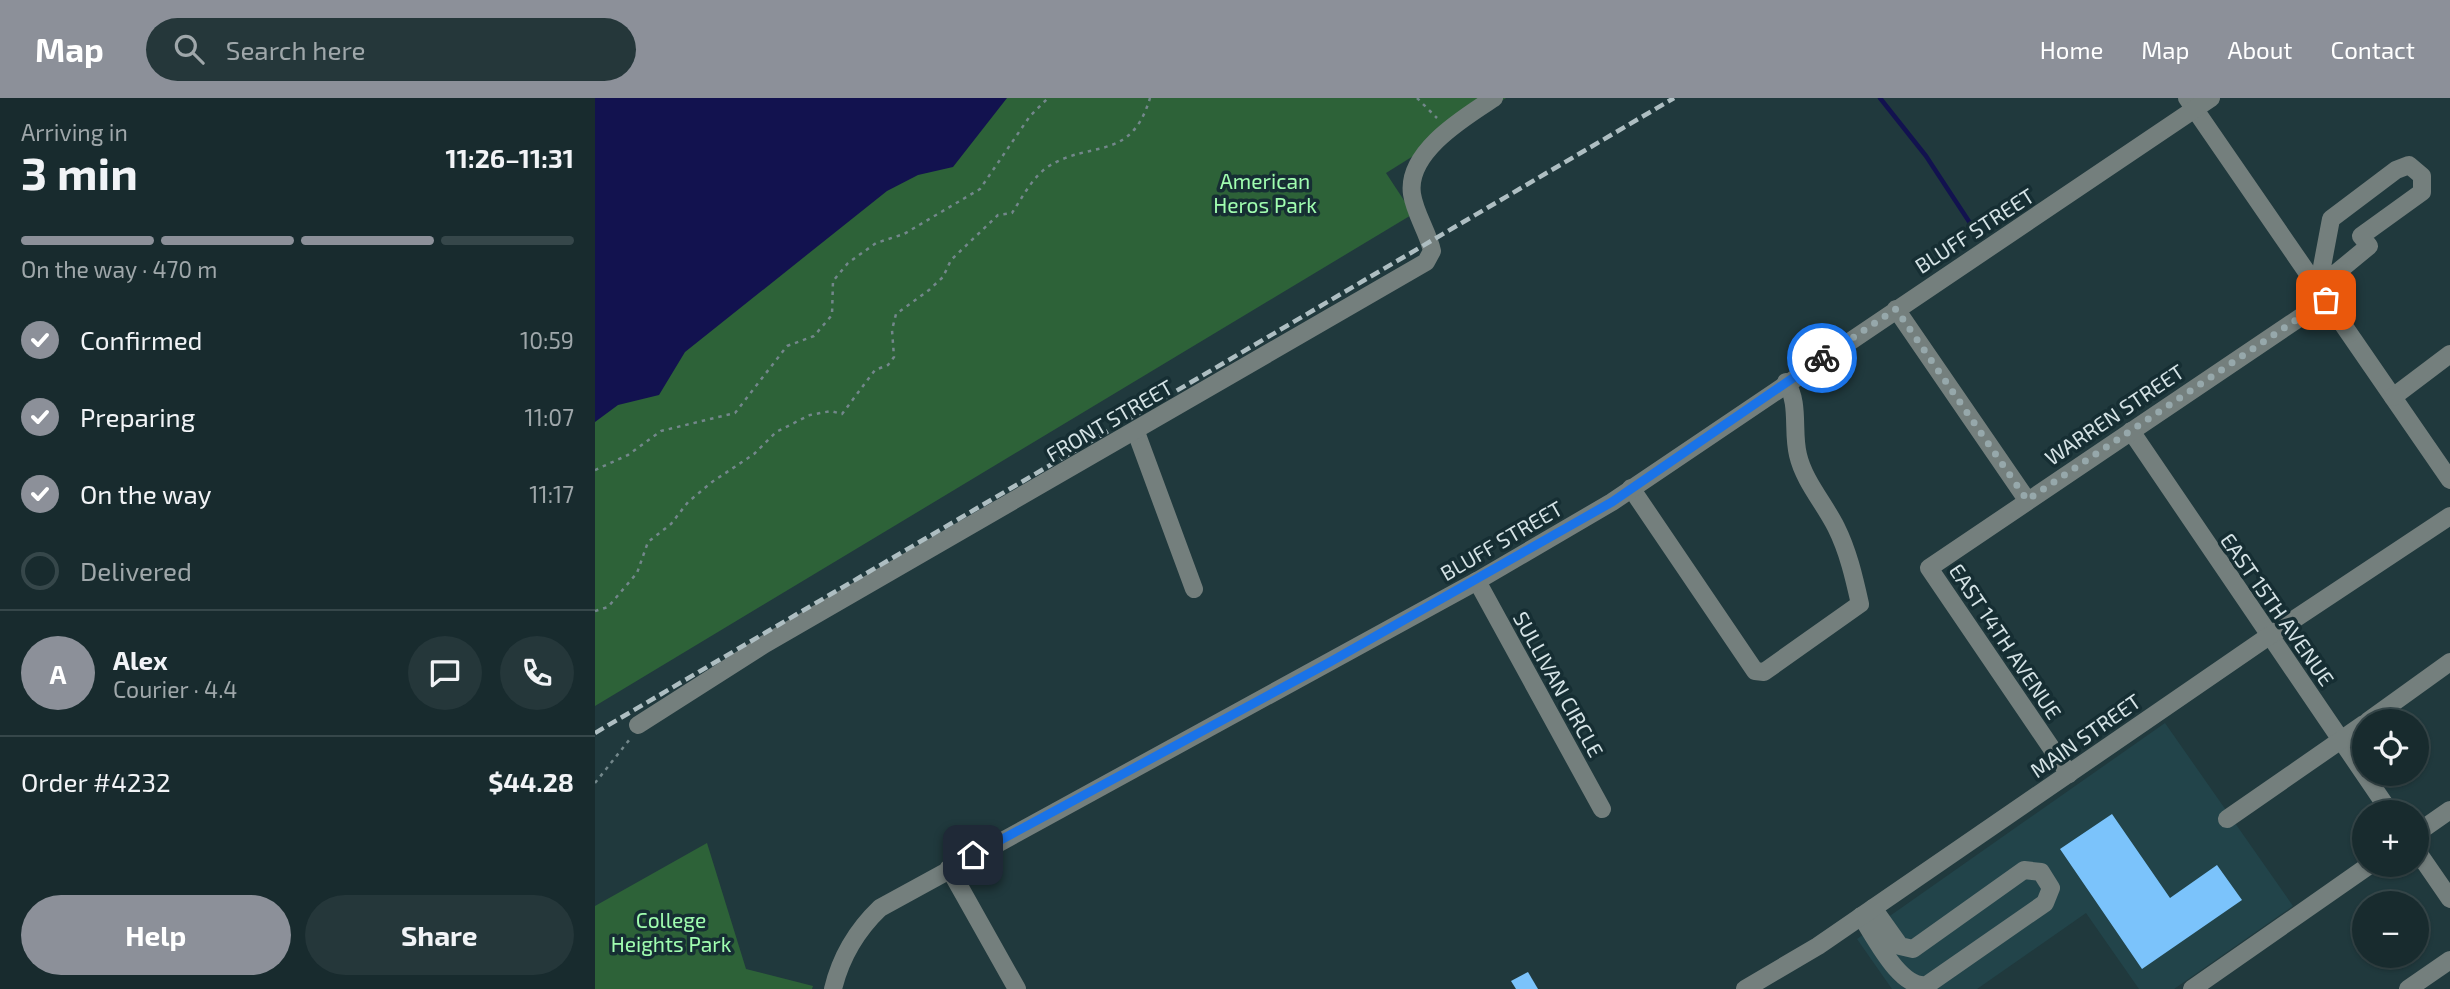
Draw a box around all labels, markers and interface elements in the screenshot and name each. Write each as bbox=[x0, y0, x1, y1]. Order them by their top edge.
search box bbox=[146, 18, 636, 81]
text: Map bbox=[35, 29, 104, 69]
icon: search bbox=[170, 30, 208, 68]
text: Search here bbox=[226, 34, 365, 65]
text: Home bbox=[2040, 35, 2103, 64]
text: Map bbox=[2141, 35, 2189, 64]
text: About bbox=[2227, 35, 2293, 64]
text: Contact bbox=[2331, 35, 2415, 64]
text: Arriving in bbox=[21, 118, 128, 146]
text: 11:26–11:31 bbox=[446, 142, 574, 173]
text: 3 min bbox=[21, 144, 138, 199]
park label: American Heros Park bbox=[1213, 168, 1317, 217]
street label: BLUFF STREET bbox=[1910, 182, 2038, 278]
text: On the way · 470 m bbox=[21, 255, 218, 283]
pin bbox=[2296, 270, 2356, 330]
icon: bag bbox=[2307, 281, 2345, 319]
icon: check bbox=[21, 321, 59, 359]
courier bbox=[1787, 323, 1857, 393]
text: Confirmed bbox=[80, 324, 203, 355]
text: 10:59 bbox=[520, 326, 574, 354]
icon: bike bbox=[1803, 339, 1841, 377]
street label: WARREN STREET bbox=[2040, 358, 2188, 470]
street label: FRONT STREET bbox=[1041, 374, 1177, 466]
icon: check bbox=[21, 398, 59, 436]
text: Preparing bbox=[80, 401, 195, 432]
text: 11:07 bbox=[525, 403, 574, 431]
icon: check bbox=[21, 475, 59, 513]
text: On the way bbox=[80, 478, 211, 509]
text: 11:17 bbox=[529, 480, 574, 508]
street label: BLUFF STREET bbox=[1435, 495, 1567, 585]
street label: EAST 15TH AVENUE bbox=[2216, 528, 2340, 690]
text: Delivered bbox=[80, 555, 192, 586]
street label: EAST 14TH AVENUE bbox=[1945, 559, 2067, 723]
street label: SULLIVAN CIRCLE bbox=[1509, 607, 1609, 761]
button: chat bbox=[408, 636, 482, 710]
button: phone bbox=[500, 636, 574, 710]
text: Alex bbox=[113, 644, 168, 675]
text: A bbox=[50, 658, 66, 689]
text: Courier · 4.4 bbox=[113, 675, 237, 703]
street label: MAIN STREET bbox=[2025, 688, 2145, 782]
map controls bbox=[2352, 709, 2429, 968]
button: locate bbox=[2352, 709, 2429, 786]
text: Order #4232 bbox=[21, 766, 171, 797]
text: $44.28 bbox=[488, 766, 574, 797]
button: + bbox=[2352, 800, 2429, 877]
pin bbox=[943, 825, 1003, 885]
icon: home bbox=[954, 836, 992, 874]
button: − bbox=[2352, 891, 2429, 968]
button: Help bbox=[21, 895, 291, 975]
button: Share bbox=[305, 895, 574, 975]
park label: College Heights Park bbox=[611, 907, 732, 956]

